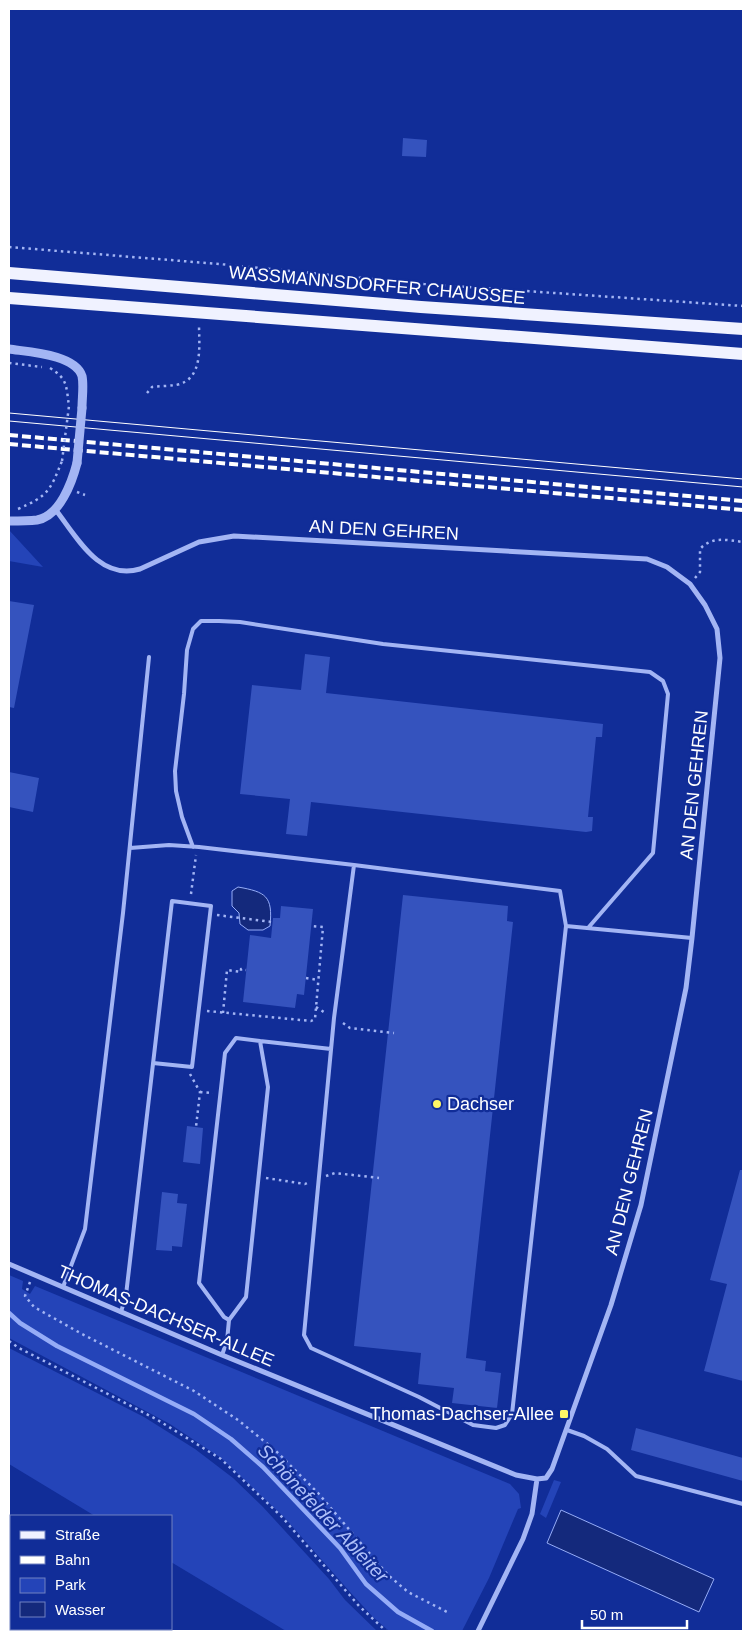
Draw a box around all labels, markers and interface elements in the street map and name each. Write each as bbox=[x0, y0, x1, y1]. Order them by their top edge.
street label: WASSMANNSDORFER CHAUSSEE bbox=[228, 262, 526, 308]
street label: AN DEN GEHREN bbox=[309, 516, 459, 544]
street label: AN DEN GEHREN bbox=[676, 709, 712, 861]
place label: Dachser bbox=[447, 1094, 514, 1114]
marker: Dachser bbox=[431, 1098, 443, 1110]
street label: AN DEN GEHREN bbox=[601, 1107, 657, 1257]
street label: THOMAS-DACHSER-ALLEE bbox=[55, 1261, 277, 1371]
place label: Thomas-Dachser-Allee bbox=[370, 1404, 554, 1424]
marker: Thomas-Dachser-Allee bbox=[558, 1408, 570, 1420]
water label: Schönefelder Ableiter bbox=[254, 1440, 393, 1587]
legend bbox=[10, 1515, 172, 1630]
text: Straße bbox=[55, 1526, 100, 1543]
text: Bahn bbox=[55, 1551, 90, 1568]
text: Park bbox=[55, 1576, 86, 1593]
scale bar bbox=[582, 1598, 687, 1630]
text: Wasser bbox=[55, 1601, 105, 1618]
text: 50 m bbox=[590, 1606, 623, 1623]

